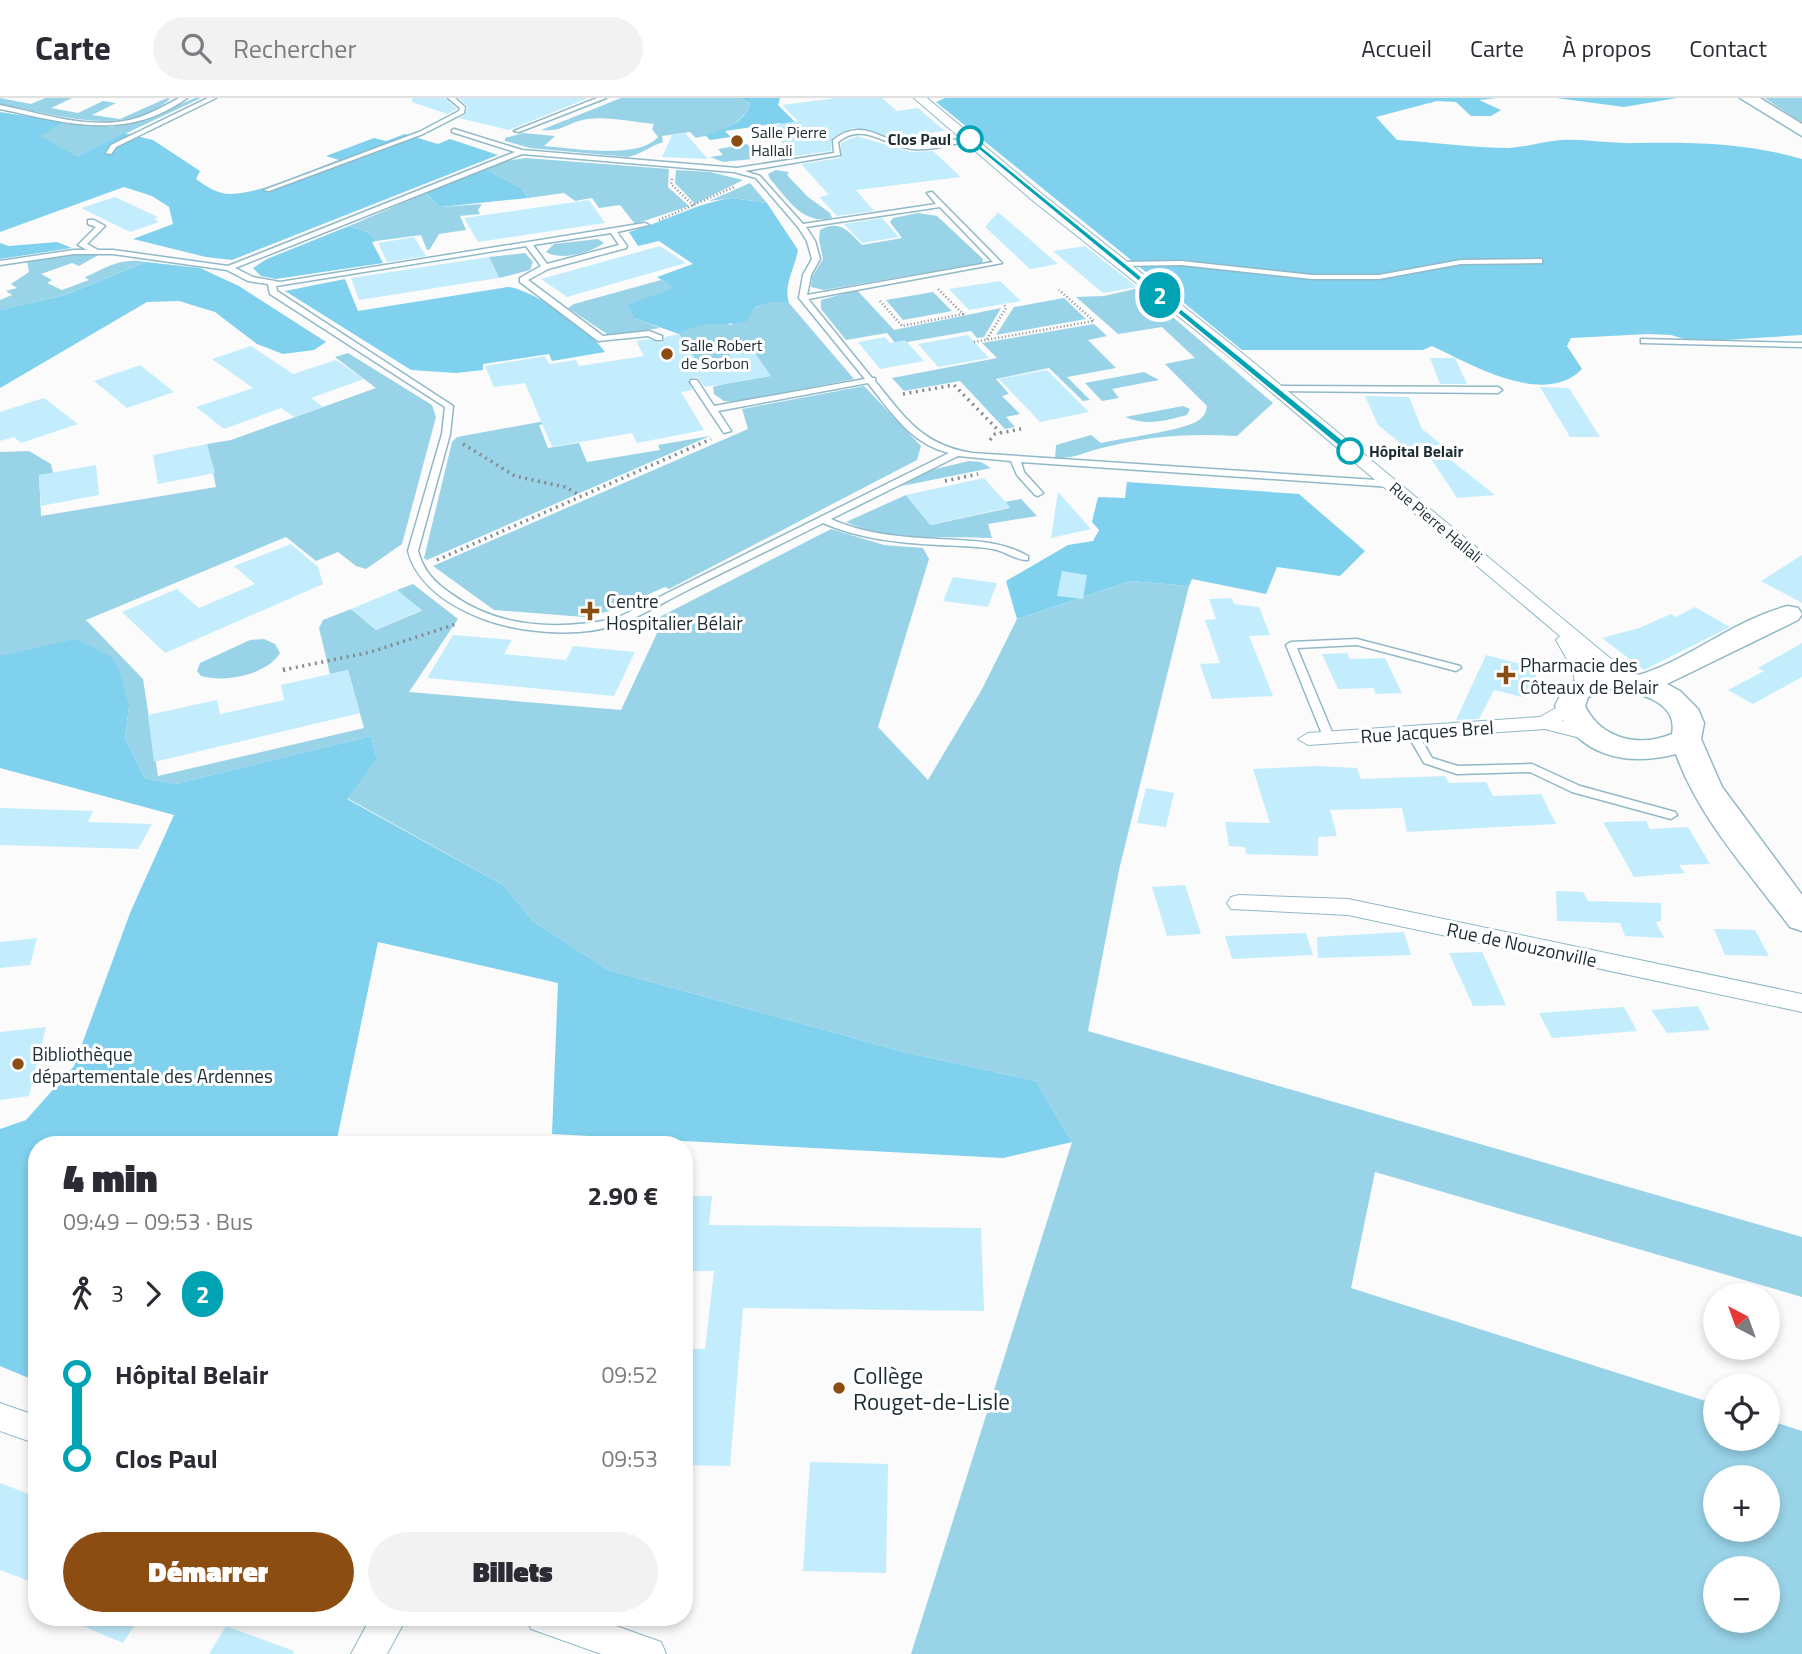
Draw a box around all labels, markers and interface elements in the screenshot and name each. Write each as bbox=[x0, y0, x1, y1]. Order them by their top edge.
search box bbox=[153, 17, 643, 80]
text: Carte bbox=[35, 23, 111, 73]
icon: search bbox=[177, 29, 215, 67]
text: Rechercher bbox=[233, 29, 356, 68]
text: Accueil bbox=[1361, 30, 1432, 66]
text: Carte bbox=[1470, 30, 1524, 66]
text: À propos bbox=[1562, 30, 1651, 66]
text: Contact bbox=[1689, 30, 1767, 66]
place label: Salle Pierre Hallali bbox=[751, 120, 827, 162]
marker: Clos Paul bbox=[957, 126, 983, 152]
place label: Clos Paul bbox=[888, 127, 951, 151]
marker: Salle Pierre Hallali bbox=[729, 133, 745, 149]
line badge: 2 bbox=[1137, 272, 1183, 318]
text: 2 bbox=[1153, 277, 1167, 313]
place label: Salle Robert de Sorbon bbox=[681, 333, 763, 375]
marker: Salle Robert de Sorbon bbox=[659, 346, 675, 362]
marker: Hôpital Belair bbox=[1337, 438, 1363, 464]
place label: Hôpital Belair bbox=[1369, 439, 1463, 463]
street label: Rue Pierre Hallali bbox=[1384, 476, 1488, 568]
place label: Centre Hospitalier Bélair bbox=[606, 586, 743, 637]
marker: Centre Hospitalier Bélair bbox=[580, 601, 600, 621]
place label: Pharmacie des Côteaux de Belair bbox=[1520, 650, 1659, 701]
marker: Pharmacie des Côteaux de Belair bbox=[1498, 667, 1514, 683]
street label: Rue Jacques Brel bbox=[1359, 712, 1495, 750]
street label: Rue de Nouzonville bbox=[1444, 914, 1600, 974]
place label: Bibliothèque départementale des Ardennes bbox=[32, 1039, 273, 1090]
marker: Bibliothèque départementale des Ardennes bbox=[10, 1056, 26, 1072]
text: 4 min bbox=[63, 1149, 157, 1207]
text: 2.90 € bbox=[587, 1176, 658, 1215]
text: 09:49 – 09:53 · Bus bbox=[63, 1204, 253, 1239]
icon: walk bbox=[63, 1275, 101, 1313]
icon: forward bbox=[134, 1275, 172, 1313]
text: 3 bbox=[111, 1276, 124, 1311]
text: 2 bbox=[196, 1276, 209, 1312]
north arrow bbox=[1703, 1283, 1780, 1360]
map controls bbox=[1703, 1283, 1780, 1633]
text: Hôpital Belair bbox=[115, 1355, 268, 1394]
text: 09:52 bbox=[601, 1357, 658, 1392]
place label: Collège Rouget-de-Lisle bbox=[853, 1358, 1010, 1419]
button: locate bbox=[1703, 1374, 1780, 1451]
marker: Collège Rouget-de-Lisle bbox=[831, 1380, 847, 1396]
text: Clos Paul bbox=[115, 1439, 218, 1478]
text: 09:53 bbox=[601, 1441, 658, 1476]
button: + bbox=[1703, 1465, 1780, 1542]
button: Démarrer bbox=[63, 1532, 354, 1612]
button: Billets bbox=[368, 1532, 658, 1612]
button: − bbox=[1703, 1556, 1780, 1633]

